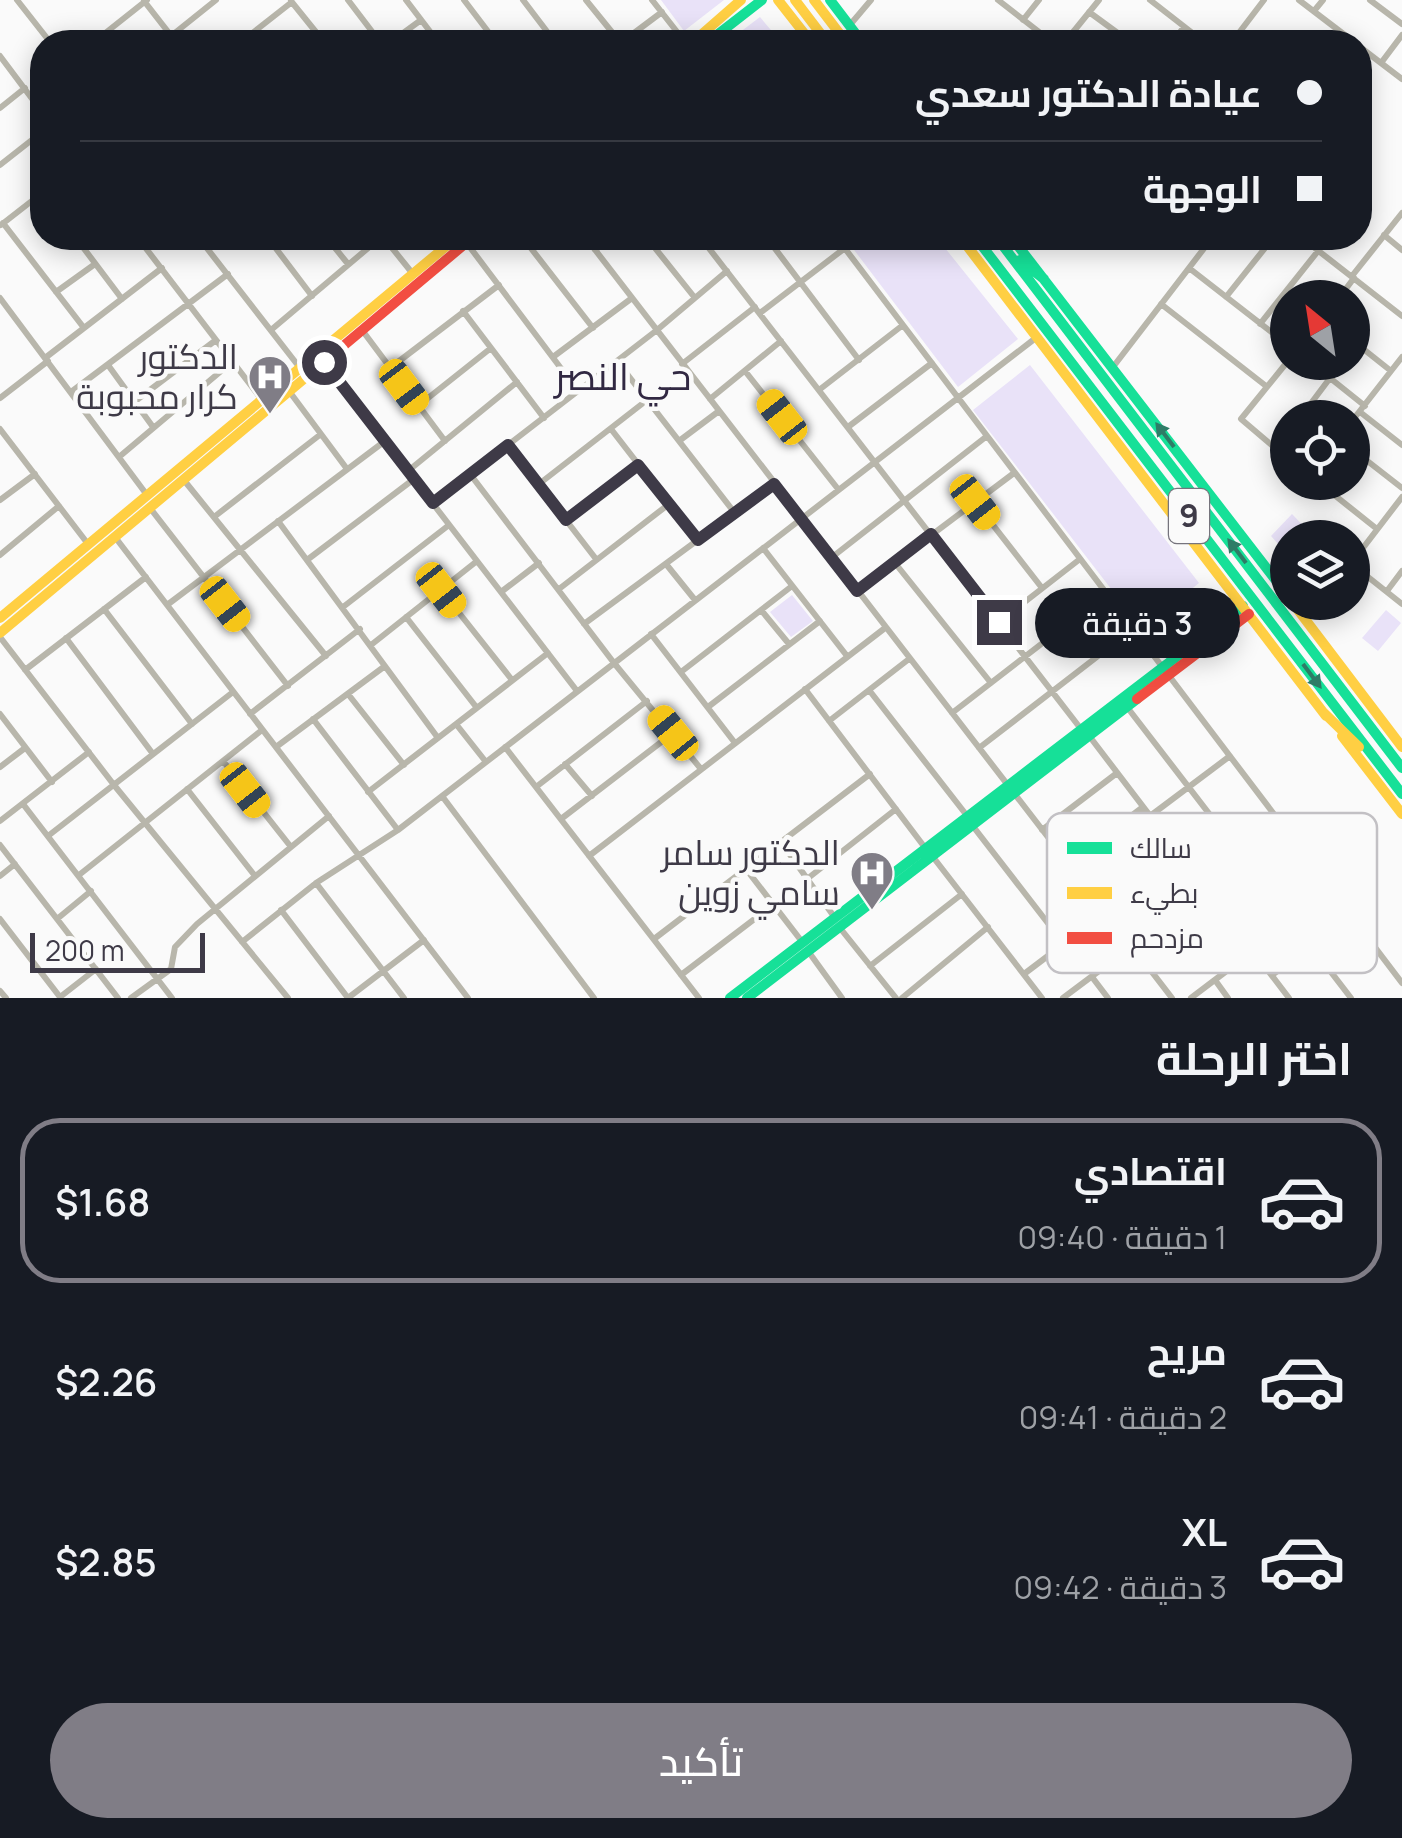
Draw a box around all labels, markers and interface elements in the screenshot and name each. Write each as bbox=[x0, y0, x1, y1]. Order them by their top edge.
text: عيادة الدكتور سعدي bbox=[915, 66, 1262, 118]
text: الوجهة bbox=[1143, 162, 1262, 214]
north arrow bbox=[1270, 280, 1370, 380]
map controls bbox=[1270, 280, 1370, 620]
place label: الدكتور كرار محبوبة bbox=[76, 332, 238, 420]
route start bbox=[302, 340, 347, 385]
district label: حي النصر bbox=[553, 349, 691, 407]
hospital icon: الدكتور كرار محبوبة bbox=[247, 354, 293, 415]
car bbox=[374, 354, 434, 420]
car bbox=[752, 384, 812, 450]
button: locate bbox=[1270, 400, 1370, 500]
one-way arrow bbox=[1155, 422, 1175, 448]
car bbox=[945, 469, 1005, 535]
road number: 9 bbox=[1169, 489, 1209, 543]
button: layers bbox=[1270, 520, 1370, 620]
one-way arrow bbox=[1226, 539, 1247, 565]
car bbox=[411, 557, 471, 623]
car bbox=[195, 571, 255, 637]
callout: 3 دقيقة bbox=[1034, 587, 1239, 657]
route end bbox=[977, 600, 1022, 645]
text: 3 دقيقة bbox=[1083, 601, 1192, 645]
one-way arrow bbox=[1301, 663, 1322, 689]
car bbox=[642, 700, 704, 766]
car bbox=[215, 757, 275, 823]
legend bbox=[1047, 813, 1377, 973]
place label: الدكتور سامر سامي زوين bbox=[659, 828, 840, 920]
text: سالك bbox=[1130, 828, 1192, 866]
hospital icon: الدكتور سامر سامي زوين bbox=[849, 850, 895, 911]
text: بطيء bbox=[1130, 873, 1198, 915]
text: مزدحم bbox=[1130, 918, 1204, 958]
scale bar bbox=[30, 928, 205, 973]
text: 200 m bbox=[45, 931, 124, 969]
text: اختر الرحلة bbox=[1156, 1027, 1352, 1089]
text: اقتصادي bbox=[1074, 1144, 1227, 1196]
icon: car bbox=[1257, 1156, 1347, 1246]
text: $1.68 bbox=[55, 1175, 150, 1227]
text: 1 دقيقة · 09:40 bbox=[1017, 1215, 1227, 1259]
text: مريح bbox=[1147, 1324, 1227, 1376]
icon: car bbox=[1257, 1336, 1347, 1426]
text: $2.26 bbox=[55, 1355, 158, 1407]
text: 2 دقيقة · 09:41 bbox=[1019, 1395, 1227, 1439]
text: XL bbox=[1182, 1505, 1227, 1557]
icon: car bbox=[1257, 1516, 1347, 1606]
text: $2.85 bbox=[55, 1535, 157, 1587]
text: 3 دقيقة · 09:42 bbox=[1014, 1565, 1227, 1609]
button: تأكيد bbox=[50, 1703, 1352, 1818]

